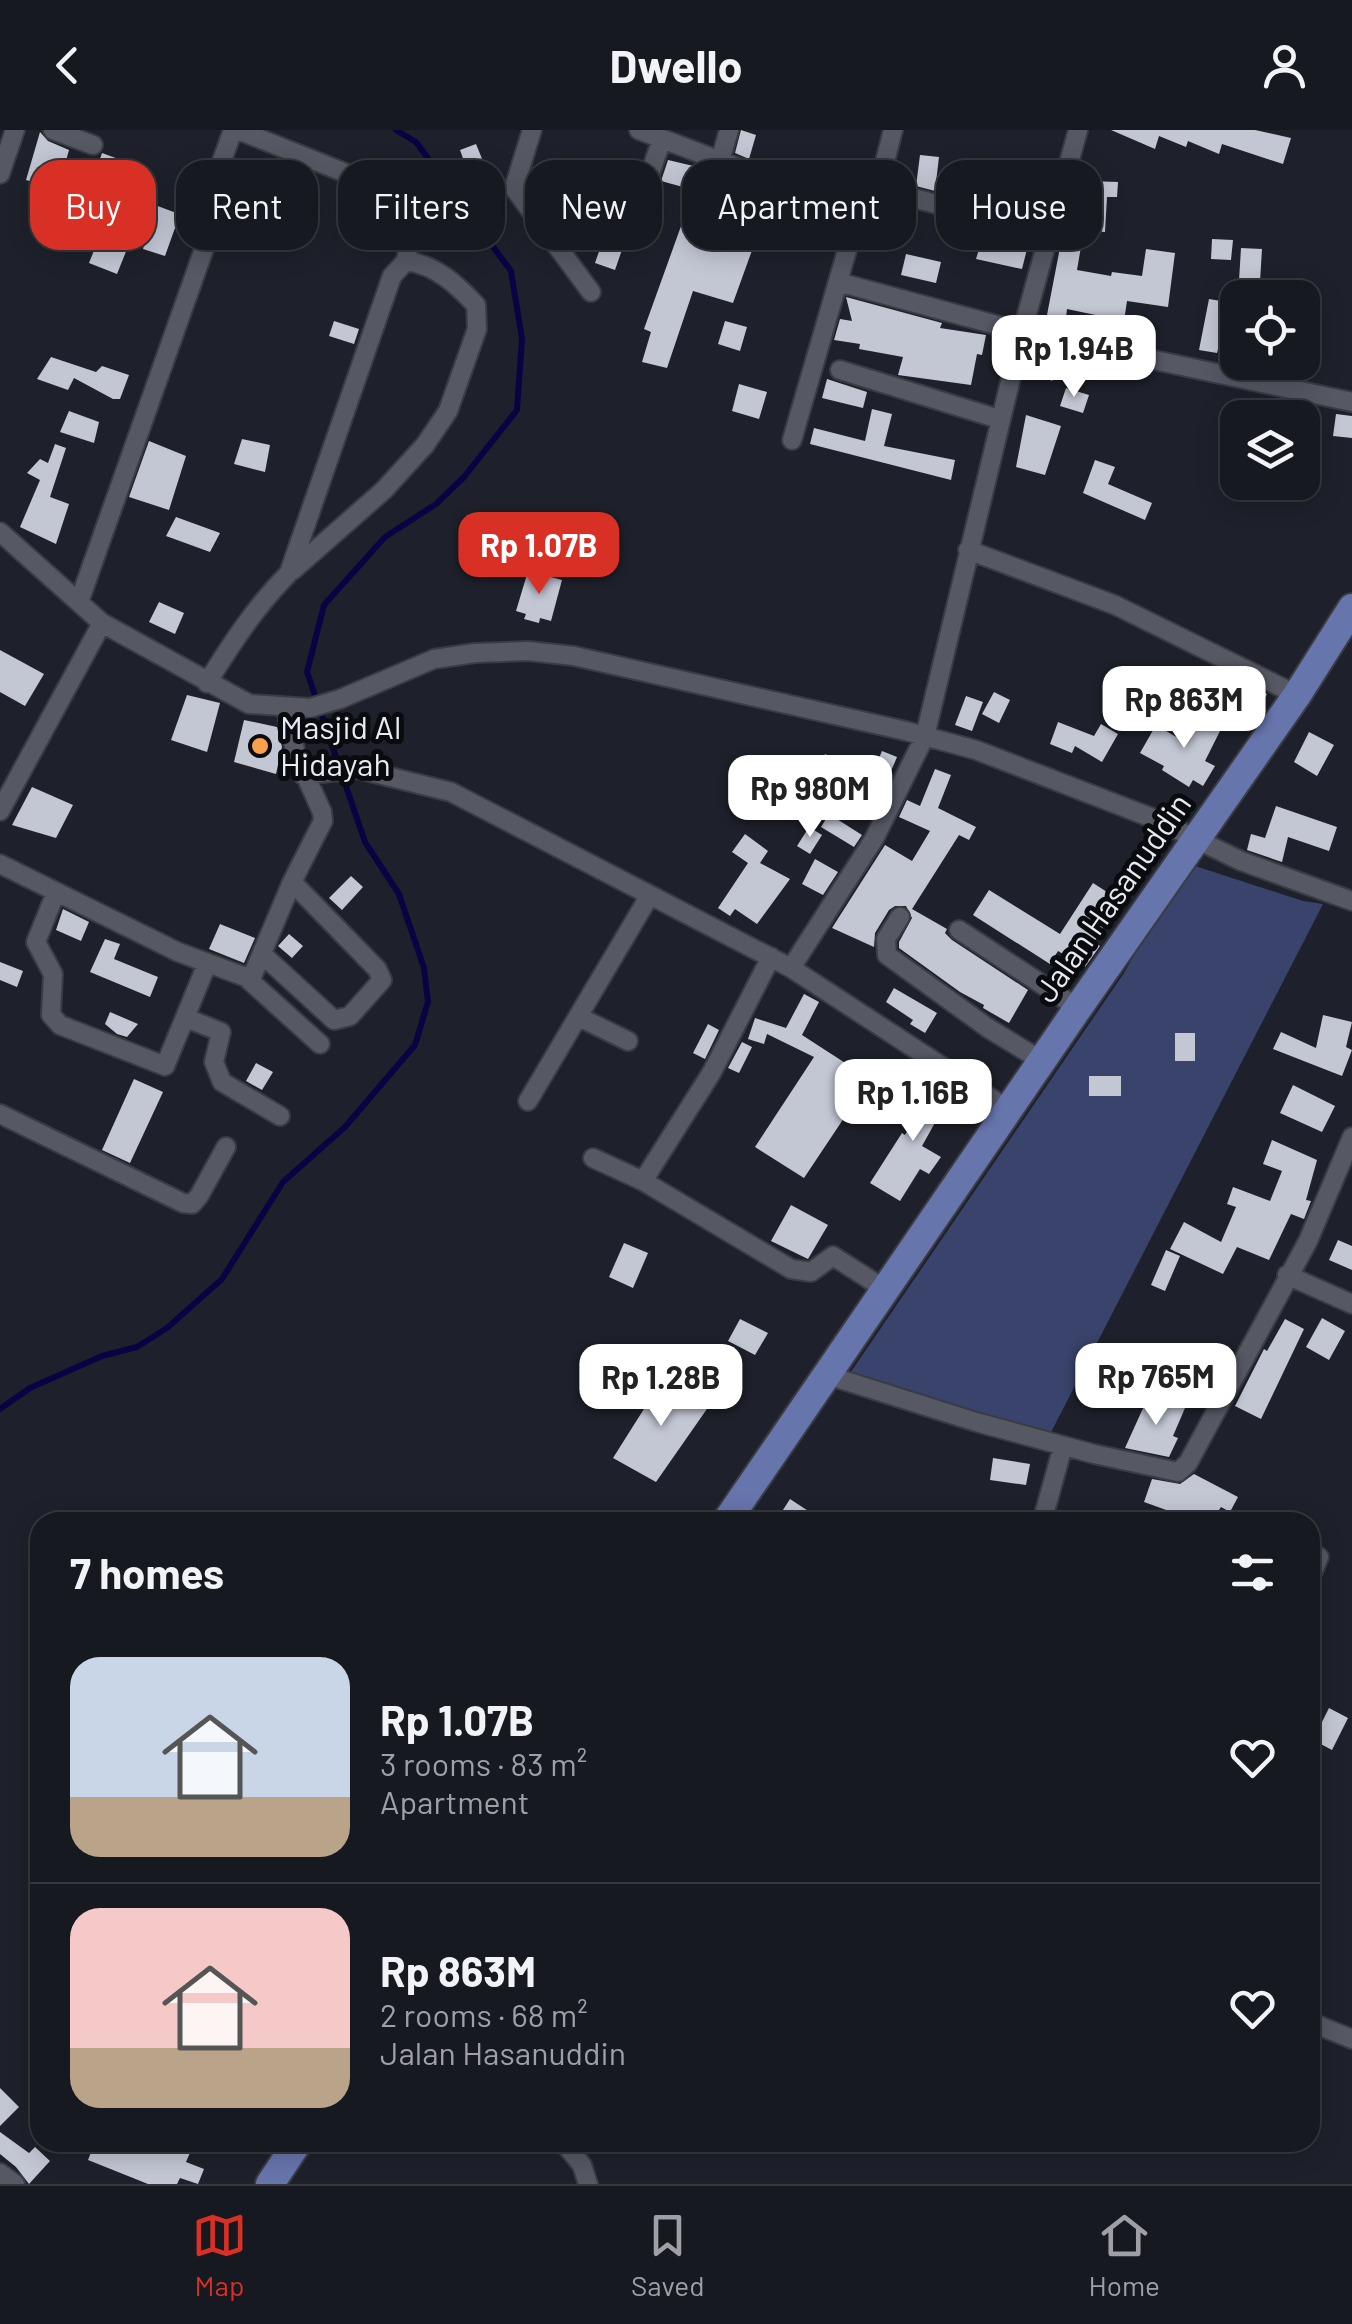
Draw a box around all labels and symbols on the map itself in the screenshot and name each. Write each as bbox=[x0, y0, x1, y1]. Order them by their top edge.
pin: Rp 1.94B bbox=[971, 315, 1177, 400]
pin: Rp 1.07B bbox=[436, 512, 642, 597]
pin: Rp 863M bbox=[1092, 666, 1276, 751]
place label: Masjid Al Hidayah bbox=[280, 707, 401, 782]
marker: Masjid Al Hidayah bbox=[249, 735, 271, 757]
pin: Rp 980M bbox=[718, 755, 902, 840]
street label: Jalan Hasanuddin bbox=[1025, 785, 1197, 1008]
pin: Rp 1.16B bbox=[810, 1059, 1016, 1144]
pin: Rp 765M bbox=[1064, 1343, 1248, 1428]
pin: Rp 1.28B bbox=[558, 1344, 764, 1429]

